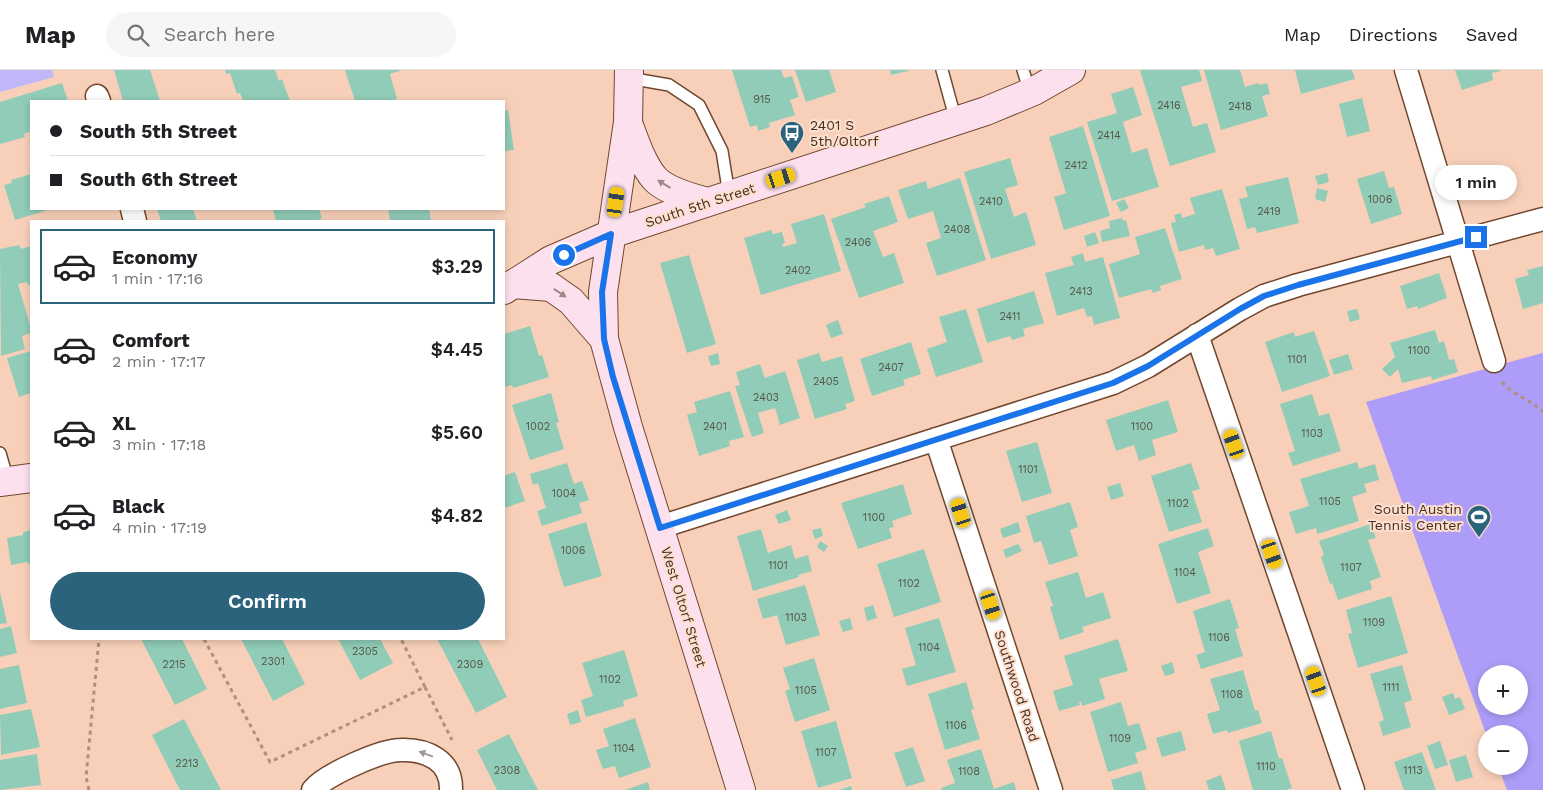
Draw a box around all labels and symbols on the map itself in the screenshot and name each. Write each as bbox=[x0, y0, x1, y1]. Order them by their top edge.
house number: 915 bbox=[753, 93, 771, 106]
house number: 2416 bbox=[1157, 99, 1181, 112]
house number: 2418 bbox=[1228, 100, 1252, 113]
place label: 2401 S 5th/Oltorf bbox=[810, 117, 879, 149]
bus stop icon: 2401 S 5th/Oltorf bbox=[779, 120, 805, 154]
house number: 2414 bbox=[1097, 129, 1121, 142]
house number: 2412 bbox=[1064, 159, 1088, 172]
callout: 1 min bbox=[1435, 164, 1517, 200]
car bbox=[764, 166, 797, 190]
street label: South 5th Street bbox=[643, 180, 757, 230]
one-way arrow bbox=[657, 180, 670, 189]
car bbox=[606, 186, 625, 218]
house number: 1006 bbox=[1368, 193, 1393, 206]
house number: 2410 bbox=[979, 195, 1003, 208]
house number: 2419 bbox=[1257, 205, 1281, 218]
house number: 2408 bbox=[944, 223, 970, 236]
route end bbox=[1465, 226, 1487, 248]
house number: 2406 bbox=[845, 236, 871, 249]
route start bbox=[553, 244, 575, 266]
house number: 2402 bbox=[785, 264, 811, 277]
house number: 2413 bbox=[1069, 285, 1093, 298]
one-way arrow bbox=[553, 288, 566, 298]
house number: 2411 bbox=[999, 310, 1021, 323]
house number: 1100 bbox=[1408, 344, 1430, 357]
house number: 1101 bbox=[1287, 353, 1307, 366]
house number: 2407 bbox=[878, 361, 904, 374]
house number: 2405 bbox=[813, 375, 839, 388]
house number: 2403 bbox=[753, 391, 779, 404]
house number: 1002 bbox=[526, 420, 550, 433]
house number: 2401 bbox=[703, 420, 727, 433]
house number: 1100 bbox=[1131, 420, 1153, 433]
car bbox=[1222, 427, 1245, 461]
house number: 1103 bbox=[1301, 427, 1323, 440]
house number: 1101 bbox=[1018, 463, 1038, 476]
house number: 1004 bbox=[552, 487, 577, 500]
house number: 1105 bbox=[1319, 495, 1341, 508]
car bbox=[949, 496, 972, 530]
house number: 1102 bbox=[1167, 497, 1189, 510]
place label: South Austin Tennis Center bbox=[1368, 501, 1462, 533]
sports icon: South Austin Tennis Center bbox=[1466, 504, 1492, 538]
house number: 1100 bbox=[863, 511, 885, 524]
car bbox=[1260, 537, 1283, 571]
house number: 1006 bbox=[561, 544, 586, 557]
street label: West Oltorf Street bbox=[658, 545, 710, 669]
house number: 1101 bbox=[768, 559, 788, 572]
house number: 1107 bbox=[1340, 561, 1362, 574]
house number: 1104 bbox=[1174, 566, 1196, 579]
house number: 1102 bbox=[898, 577, 920, 590]
car bbox=[979, 588, 1002, 622]
house number: 1103 bbox=[785, 611, 807, 624]
house number: 1109 bbox=[1363, 616, 1385, 629]
street label: Southwood Road bbox=[991, 628, 1043, 744]
house number: 1106 bbox=[1208, 631, 1230, 644]
house number: 1104 bbox=[918, 641, 940, 654]
house number: 2305 bbox=[352, 645, 378, 658]
house number: 2301 bbox=[261, 655, 285, 668]
house number: 2215 bbox=[162, 658, 186, 671]
house number: 2309 bbox=[457, 658, 483, 671]
car bbox=[1304, 664, 1327, 698]
house number: 1102 bbox=[599, 673, 621, 686]
house number: 1111 bbox=[1382, 681, 1400, 694]
house number: 1105 bbox=[795, 684, 817, 697]
house number: 1108 bbox=[1221, 688, 1243, 701]
house number: 1106 bbox=[945, 719, 967, 732]
house number: 1109 bbox=[1109, 732, 1131, 745]
house number: 1104 bbox=[613, 742, 635, 755]
house number: 1107 bbox=[815, 746, 837, 759]
one-way arrow bbox=[418, 750, 433, 758]
house number: 2213 bbox=[175, 757, 199, 770]
house number: 1110 bbox=[1256, 760, 1276, 773]
house number: 2308 bbox=[494, 764, 520, 777]
house number: 1113 bbox=[1403, 764, 1423, 777]
house number: 1108 bbox=[958, 765, 980, 778]

